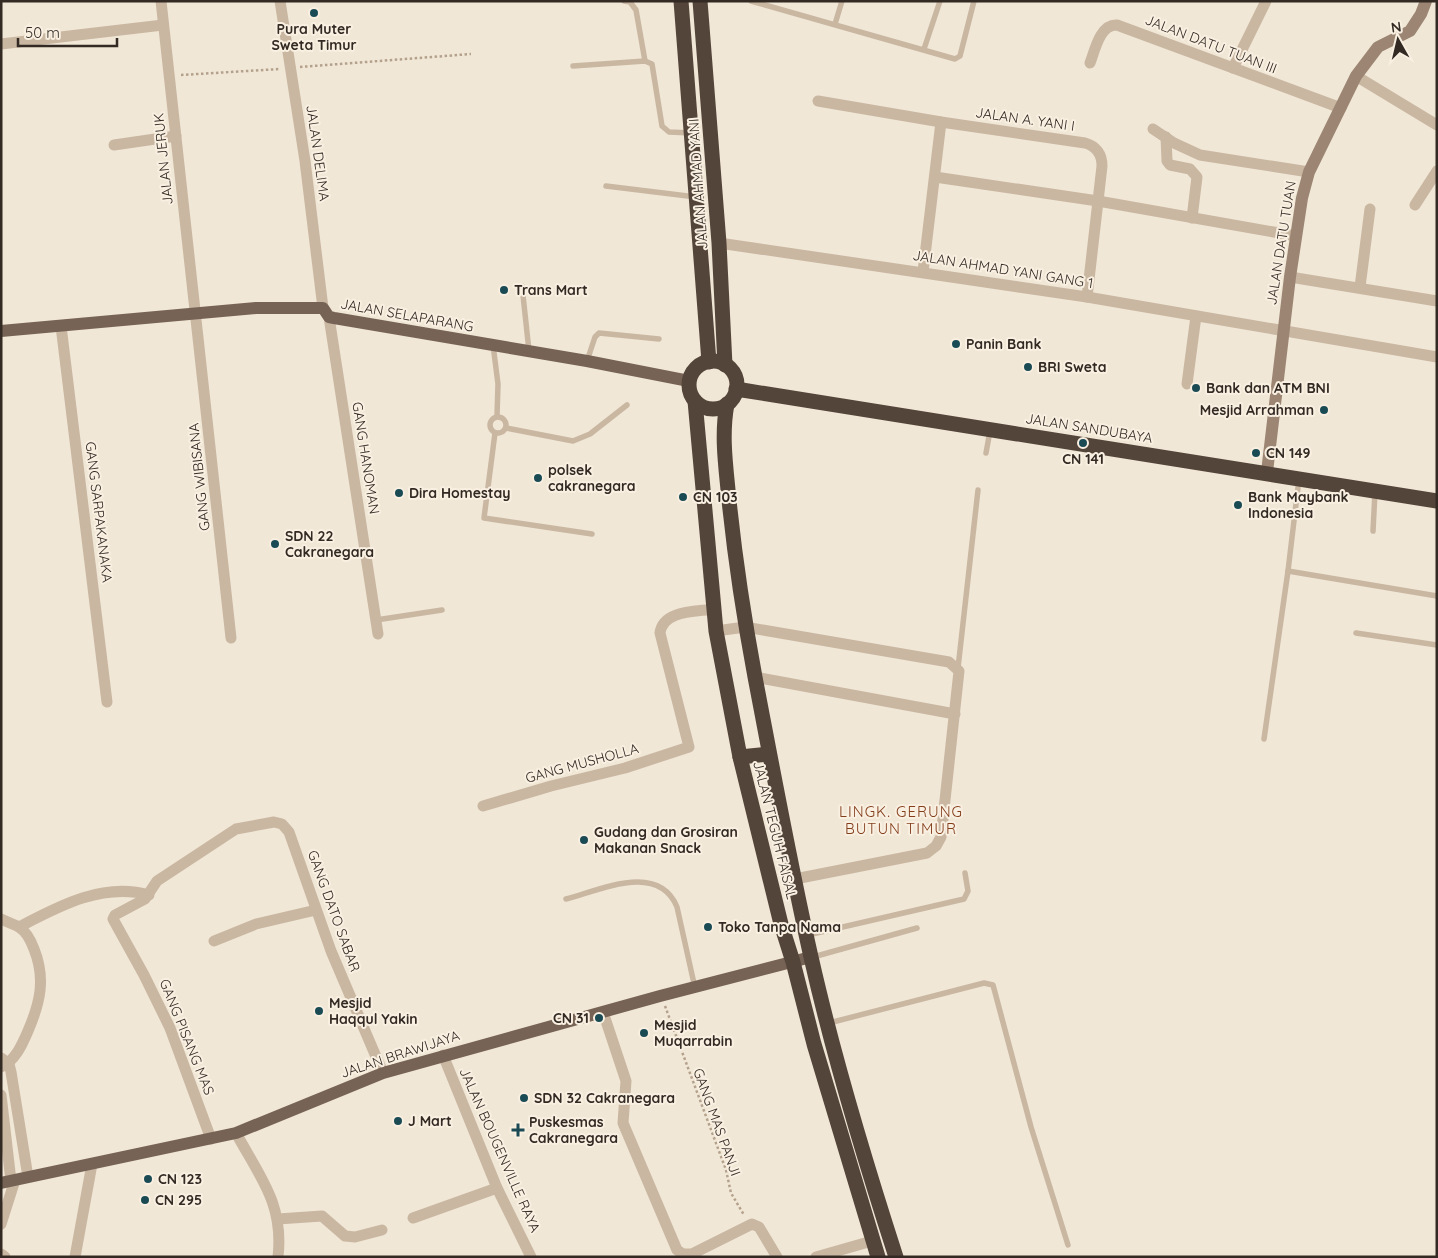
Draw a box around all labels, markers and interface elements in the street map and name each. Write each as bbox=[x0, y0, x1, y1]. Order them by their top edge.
marker: Pura Muter Sweta Timur bbox=[308, 7, 320, 19]
street label: JALAN DATU TUAN III bbox=[1142, 11, 1280, 77]
scale bar bbox=[18, 15, 116, 47]
north arrow bbox=[1373, 15, 1423, 65]
text: N bbox=[1390, 17, 1403, 37]
place label: Pura Muter Sweta Timur bbox=[271, 20, 357, 54]
text: 50 m bbox=[25, 23, 60, 42]
street label: JALAN A. YANI I bbox=[974, 103, 1076, 135]
street label: JALAN DELIMA bbox=[302, 104, 334, 202]
street label: JALAN JERUK bbox=[149, 112, 177, 206]
street label: JALAN AHMAD YANI bbox=[684, 118, 712, 250]
street label: JALAN DATU TUAN bbox=[1262, 180, 1300, 306]
street label: JALAN AHMAD YANI GANG 1 bbox=[911, 246, 1095, 292]
place label: Trans Mart bbox=[514, 281, 588, 299]
marker: Trans Mart bbox=[498, 284, 510, 296]
street label: JALAN SELAPARANG bbox=[339, 294, 475, 336]
place label: Panin Bank bbox=[966, 335, 1041, 353]
marker: Panin Bank bbox=[950, 338, 962, 350]
place label: BRI Sweta bbox=[1038, 358, 1106, 376]
marker: BRI Sweta bbox=[1022, 361, 1034, 373]
place label: Bank dan ATM BNI bbox=[1206, 379, 1330, 397]
marker: Bank dan ATM BNI bbox=[1190, 382, 1202, 394]
street label: GANG HANOMAN bbox=[348, 401, 384, 515]
place label: Mesjid Arrahman bbox=[1200, 401, 1314, 419]
marker: Mesjid Arrahman bbox=[1318, 404, 1330, 416]
street label: JALAN SANDUBAYA bbox=[1024, 409, 1154, 447]
street label: GANG WIBISANA bbox=[184, 422, 214, 532]
marker: CN 141 bbox=[1077, 437, 1089, 449]
street label: GANG SARPAKANAKA bbox=[81, 440, 117, 584]
place label: CN 149 bbox=[1266, 444, 1310, 462]
marker: CN 149 bbox=[1250, 447, 1262, 459]
place label: CN 141 bbox=[1062, 450, 1104, 468]
place label: polsek cakranegara bbox=[548, 461, 636, 495]
marker: polsek cakranegara bbox=[532, 472, 544, 484]
place label: Dira Homestay bbox=[409, 484, 510, 502]
marker: Dira Homestay bbox=[393, 487, 405, 499]
place label: CN 103 bbox=[693, 488, 738, 506]
place label: Bank Maybank Indonesia bbox=[1248, 488, 1349, 522]
marker: CN 103 bbox=[677, 491, 689, 503]
marker: Bank Maybank Indonesia bbox=[1232, 499, 1244, 511]
place label: SDN 22 Cakranegara bbox=[285, 527, 374, 561]
marker: SDN 22 Cakranegara bbox=[269, 538, 281, 550]
street label: GANG MUSHOLLA bbox=[523, 739, 641, 787]
street label: JALAN TEGUH FAISAL bbox=[749, 759, 801, 902]
district label: LINGK. GERUNG BUTUN TIMUR bbox=[839, 802, 963, 838]
place label: Gudang dan Grosiran Makanan Snack bbox=[594, 823, 738, 857]
marker: Gudang dan Grosiran Makanan Snack bbox=[578, 834, 590, 846]
street label: GANG DATO SABAR bbox=[304, 848, 364, 974]
place label: Toko Tanpa Nama bbox=[718, 918, 841, 936]
marker: Toko Tanpa Nama bbox=[702, 921, 714, 933]
street label: GANG PISANG MAS bbox=[156, 976, 219, 1098]
place label: Mesjid Haqqul Yakin bbox=[329, 994, 418, 1028]
marker: Mesjid Haqqul Yakin bbox=[313, 1005, 325, 1017]
place label: CN 31 bbox=[553, 1009, 589, 1027]
marker: CN 31 bbox=[593, 1012, 605, 1024]
place label: Mesjid Muqarrabin bbox=[654, 1016, 732, 1050]
street label: JALAN BRAWIJAYA bbox=[338, 1026, 462, 1082]
marker: Mesjid Muqarrabin bbox=[638, 1027, 650, 1039]
street label: JALAN BOUGENVILLE RAYA bbox=[455, 1065, 545, 1235]
street label: GANG MAS PANJI bbox=[689, 1066, 745, 1178]
place label: SDN 32 Cakranegara bbox=[534, 1089, 675, 1107]
marker: SDN 32 Cakranegara bbox=[518, 1092, 530, 1104]
place label: J Mart bbox=[408, 1112, 452, 1130]
place label: Puskesmas Cakranegara bbox=[529, 1113, 618, 1147]
marker: J Mart bbox=[392, 1115, 404, 1127]
marker: Puskesmas Cakranegara bbox=[511, 1123, 525, 1137]
place label: CN 123 bbox=[158, 1170, 202, 1188]
marker: CN 123 bbox=[142, 1173, 154, 1185]
place label: CN 295 bbox=[155, 1191, 202, 1209]
marker: CN 295 bbox=[139, 1194, 151, 1206]

